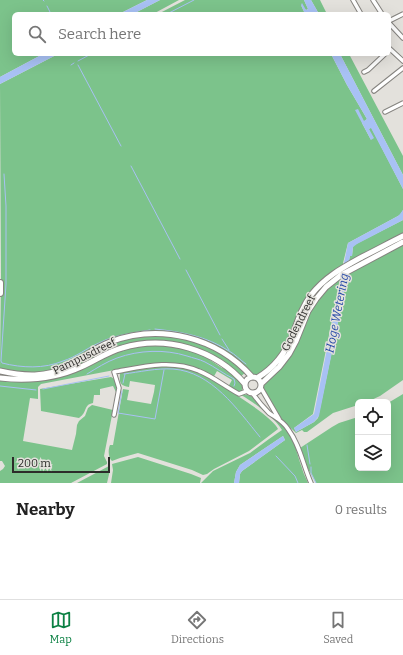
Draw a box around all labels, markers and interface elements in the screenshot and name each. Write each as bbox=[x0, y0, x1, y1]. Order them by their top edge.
search box bbox=[12, 12, 391, 56]
icon: search bbox=[26, 23, 48, 45]
text: Search here bbox=[58, 25, 141, 43]
water label: Hoge Wetering bbox=[322, 272, 352, 354]
street label: Godendreef bbox=[279, 292, 319, 353]
street label: Pampusdreef bbox=[51, 335, 119, 377]
map controls bbox=[355, 399, 391, 471]
button: locate bbox=[355, 399, 391, 435]
button: layers bbox=[355, 435, 391, 471]
scale bar bbox=[12, 455, 110, 474]
text: 200 m bbox=[18, 457, 51, 470]
text: Nearby bbox=[16, 499, 75, 520]
text: 0 results bbox=[335, 502, 387, 517]
tab: Map bbox=[50, 609, 72, 646]
tab: Directions bbox=[171, 609, 224, 646]
tab: Saved bbox=[323, 609, 353, 646]

